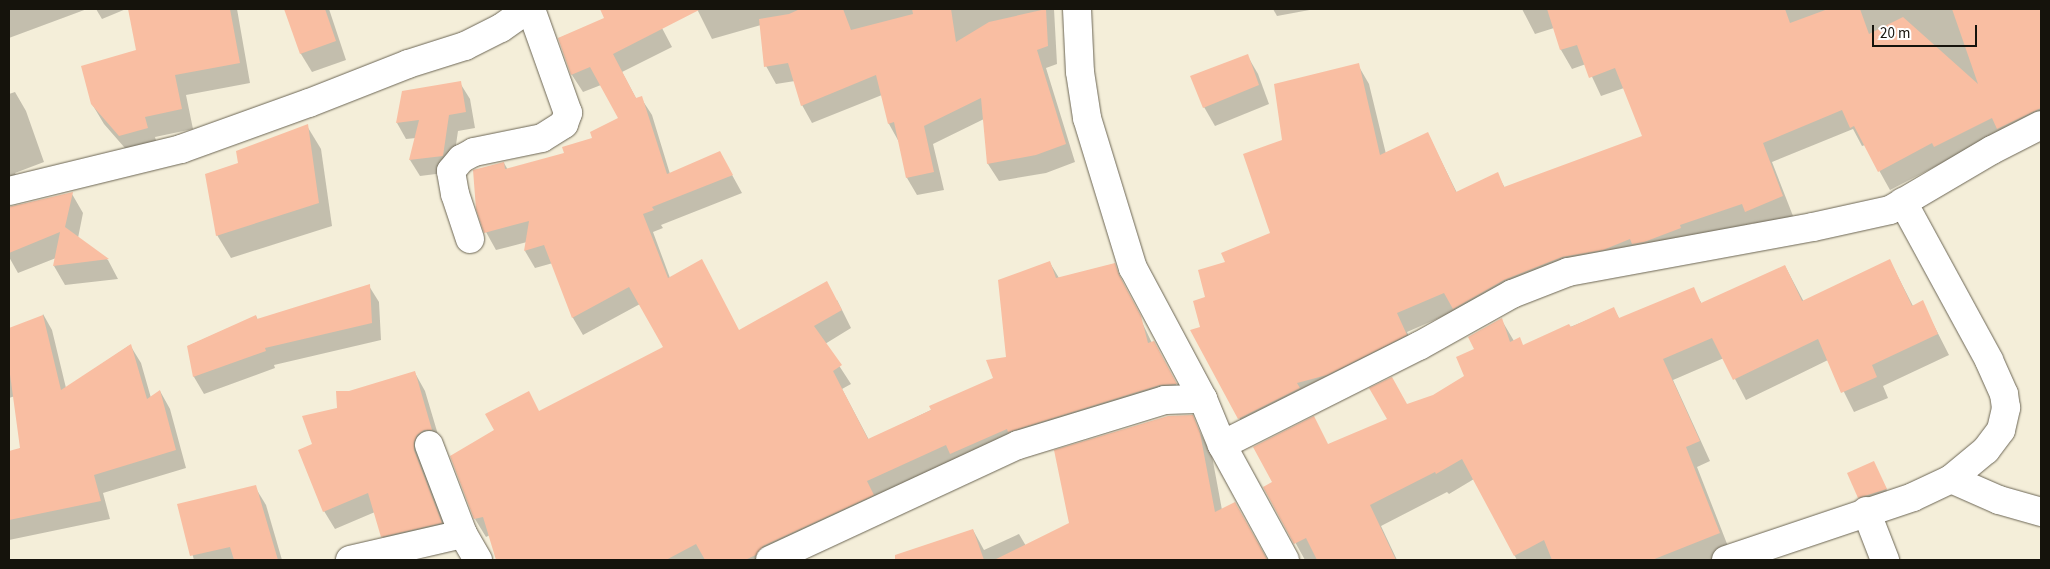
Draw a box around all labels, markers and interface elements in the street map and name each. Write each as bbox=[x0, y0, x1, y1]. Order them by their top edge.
scale bar bbox=[1875, 15, 1980, 47]
text: 20 m bbox=[1880, 23, 1910, 44]

